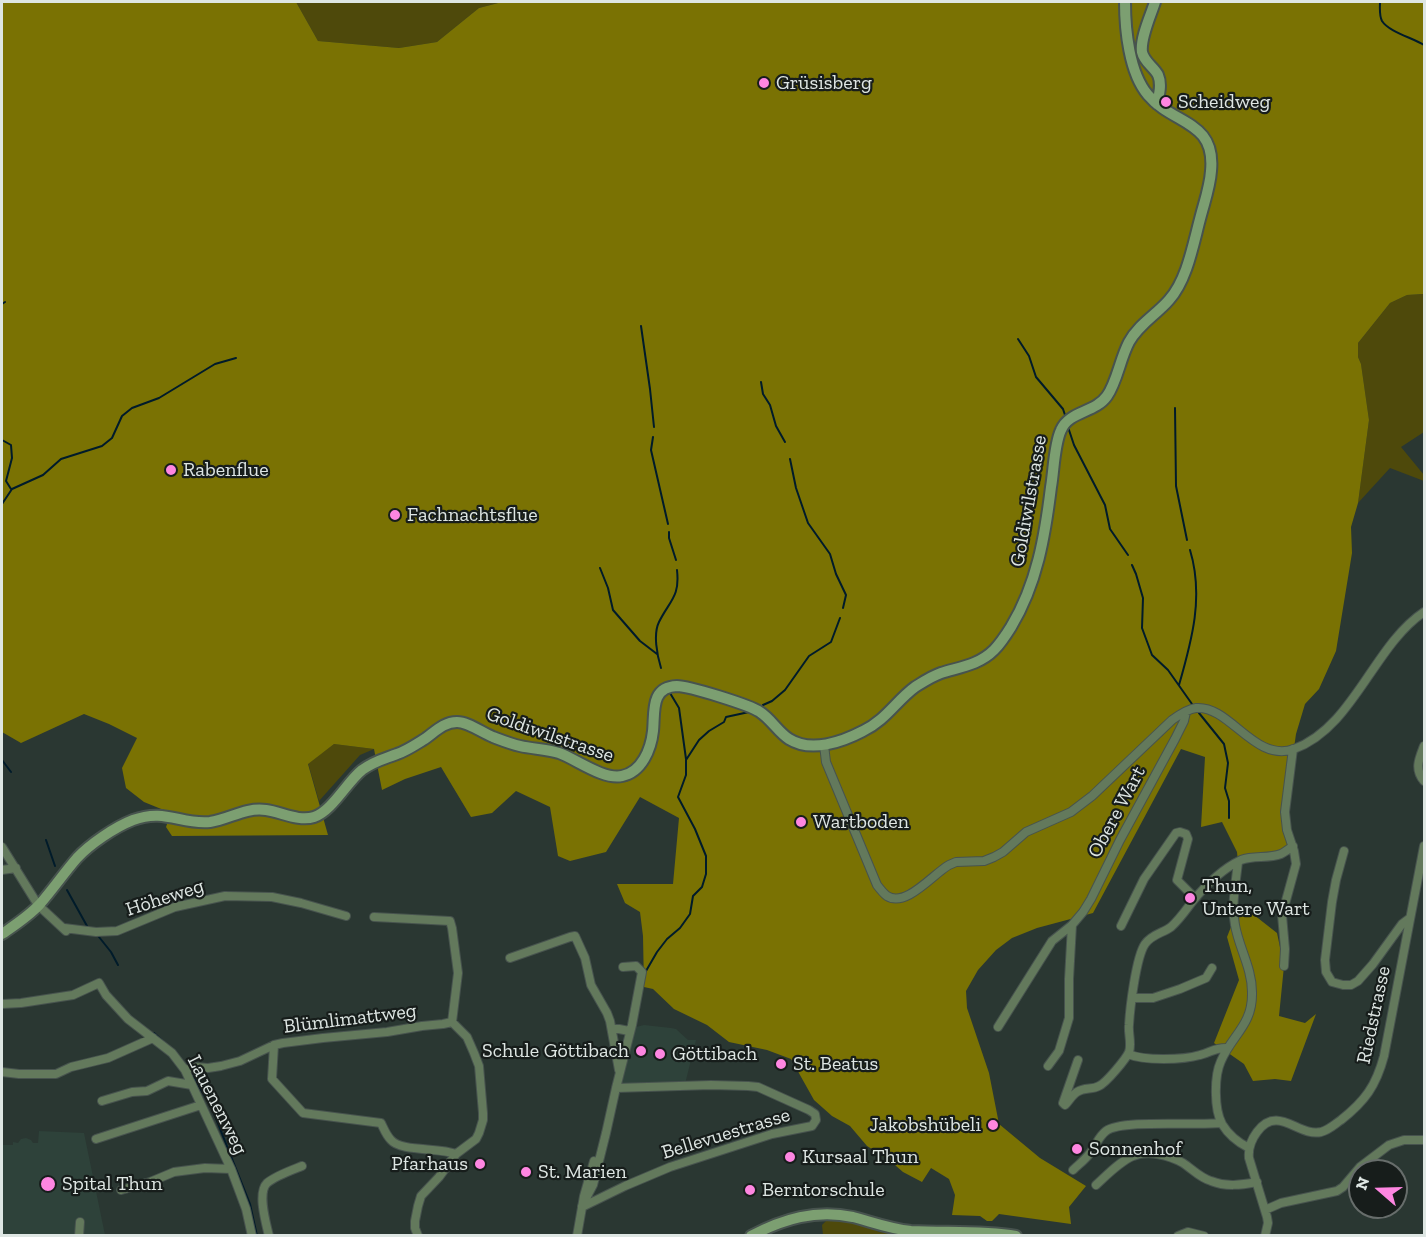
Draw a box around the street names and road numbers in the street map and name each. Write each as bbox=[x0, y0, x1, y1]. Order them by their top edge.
street label: Goldiwilstrasse bbox=[1006, 433, 1052, 569]
street label: Goldiwilstrasse bbox=[483, 702, 617, 768]
street label: Obere Wart bbox=[1083, 762, 1151, 862]
street label: Höheweg bbox=[123, 874, 207, 922]
street label: Riedstrasse bbox=[1352, 964, 1396, 1066]
street label: Blümlimattweg bbox=[282, 999, 418, 1039]
street label: Lauenenweg bbox=[182, 1051, 252, 1159]
street label: Bellevuestrasse bbox=[659, 1103, 793, 1165]

